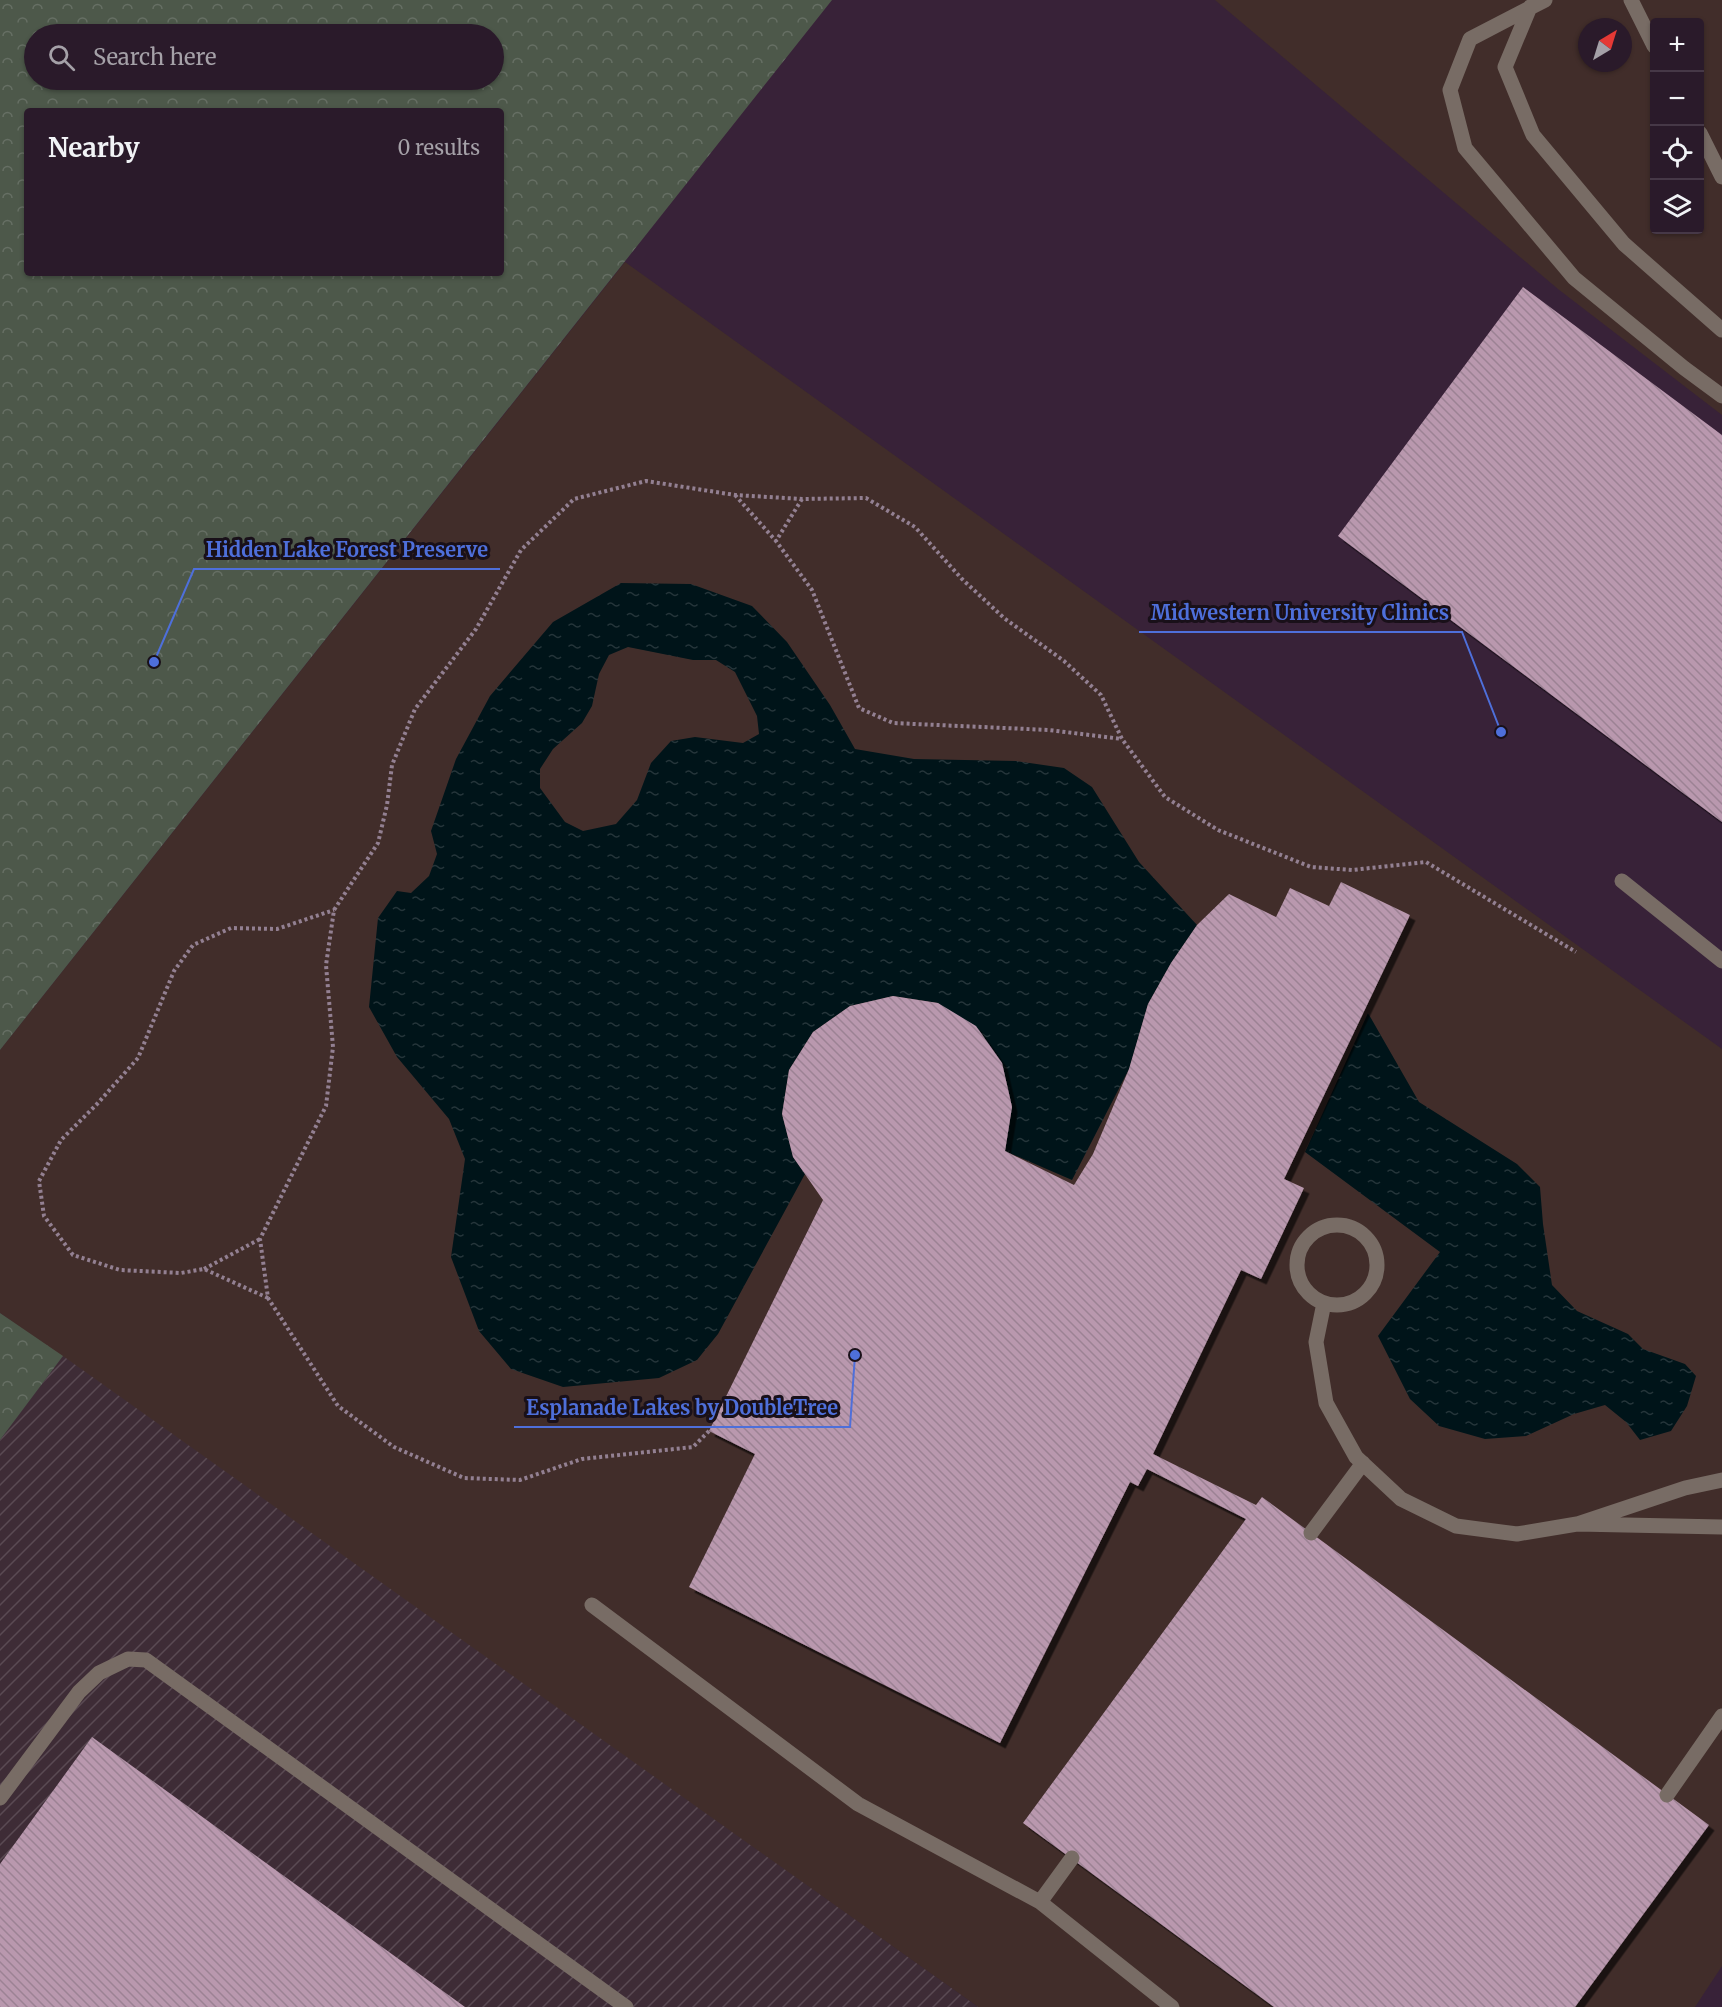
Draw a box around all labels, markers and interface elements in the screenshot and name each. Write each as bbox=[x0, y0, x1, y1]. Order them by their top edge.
north arrow bbox=[1578, 18, 1632, 72]
map controls bbox=[1650, 18, 1704, 234]
button: + bbox=[1650, 18, 1704, 72]
search box bbox=[24, 24, 504, 90]
icon: search bbox=[45, 41, 78, 74]
text: Search here bbox=[93, 43, 216, 71]
button: − bbox=[1650, 72, 1704, 126]
button: locate bbox=[1650, 126, 1704, 180]
text: Nearby bbox=[48, 131, 140, 164]
text: 0 results bbox=[397, 135, 480, 160]
button: layers bbox=[1650, 180, 1704, 234]
callout: Hidden Lake Forest Preserve bbox=[194, 531, 500, 569]
text: Hidden Lake Forest Preserve bbox=[206, 537, 488, 562]
callout: Midwestern University Clinics bbox=[1139, 594, 1462, 632]
text: Midwestern University Clinics bbox=[1151, 600, 1449, 625]
callout: Esplanade Lakes by DoubleTree bbox=[514, 1389, 850, 1427]
text: Esplanade Lakes by DoubleTree bbox=[526, 1395, 838, 1420]

